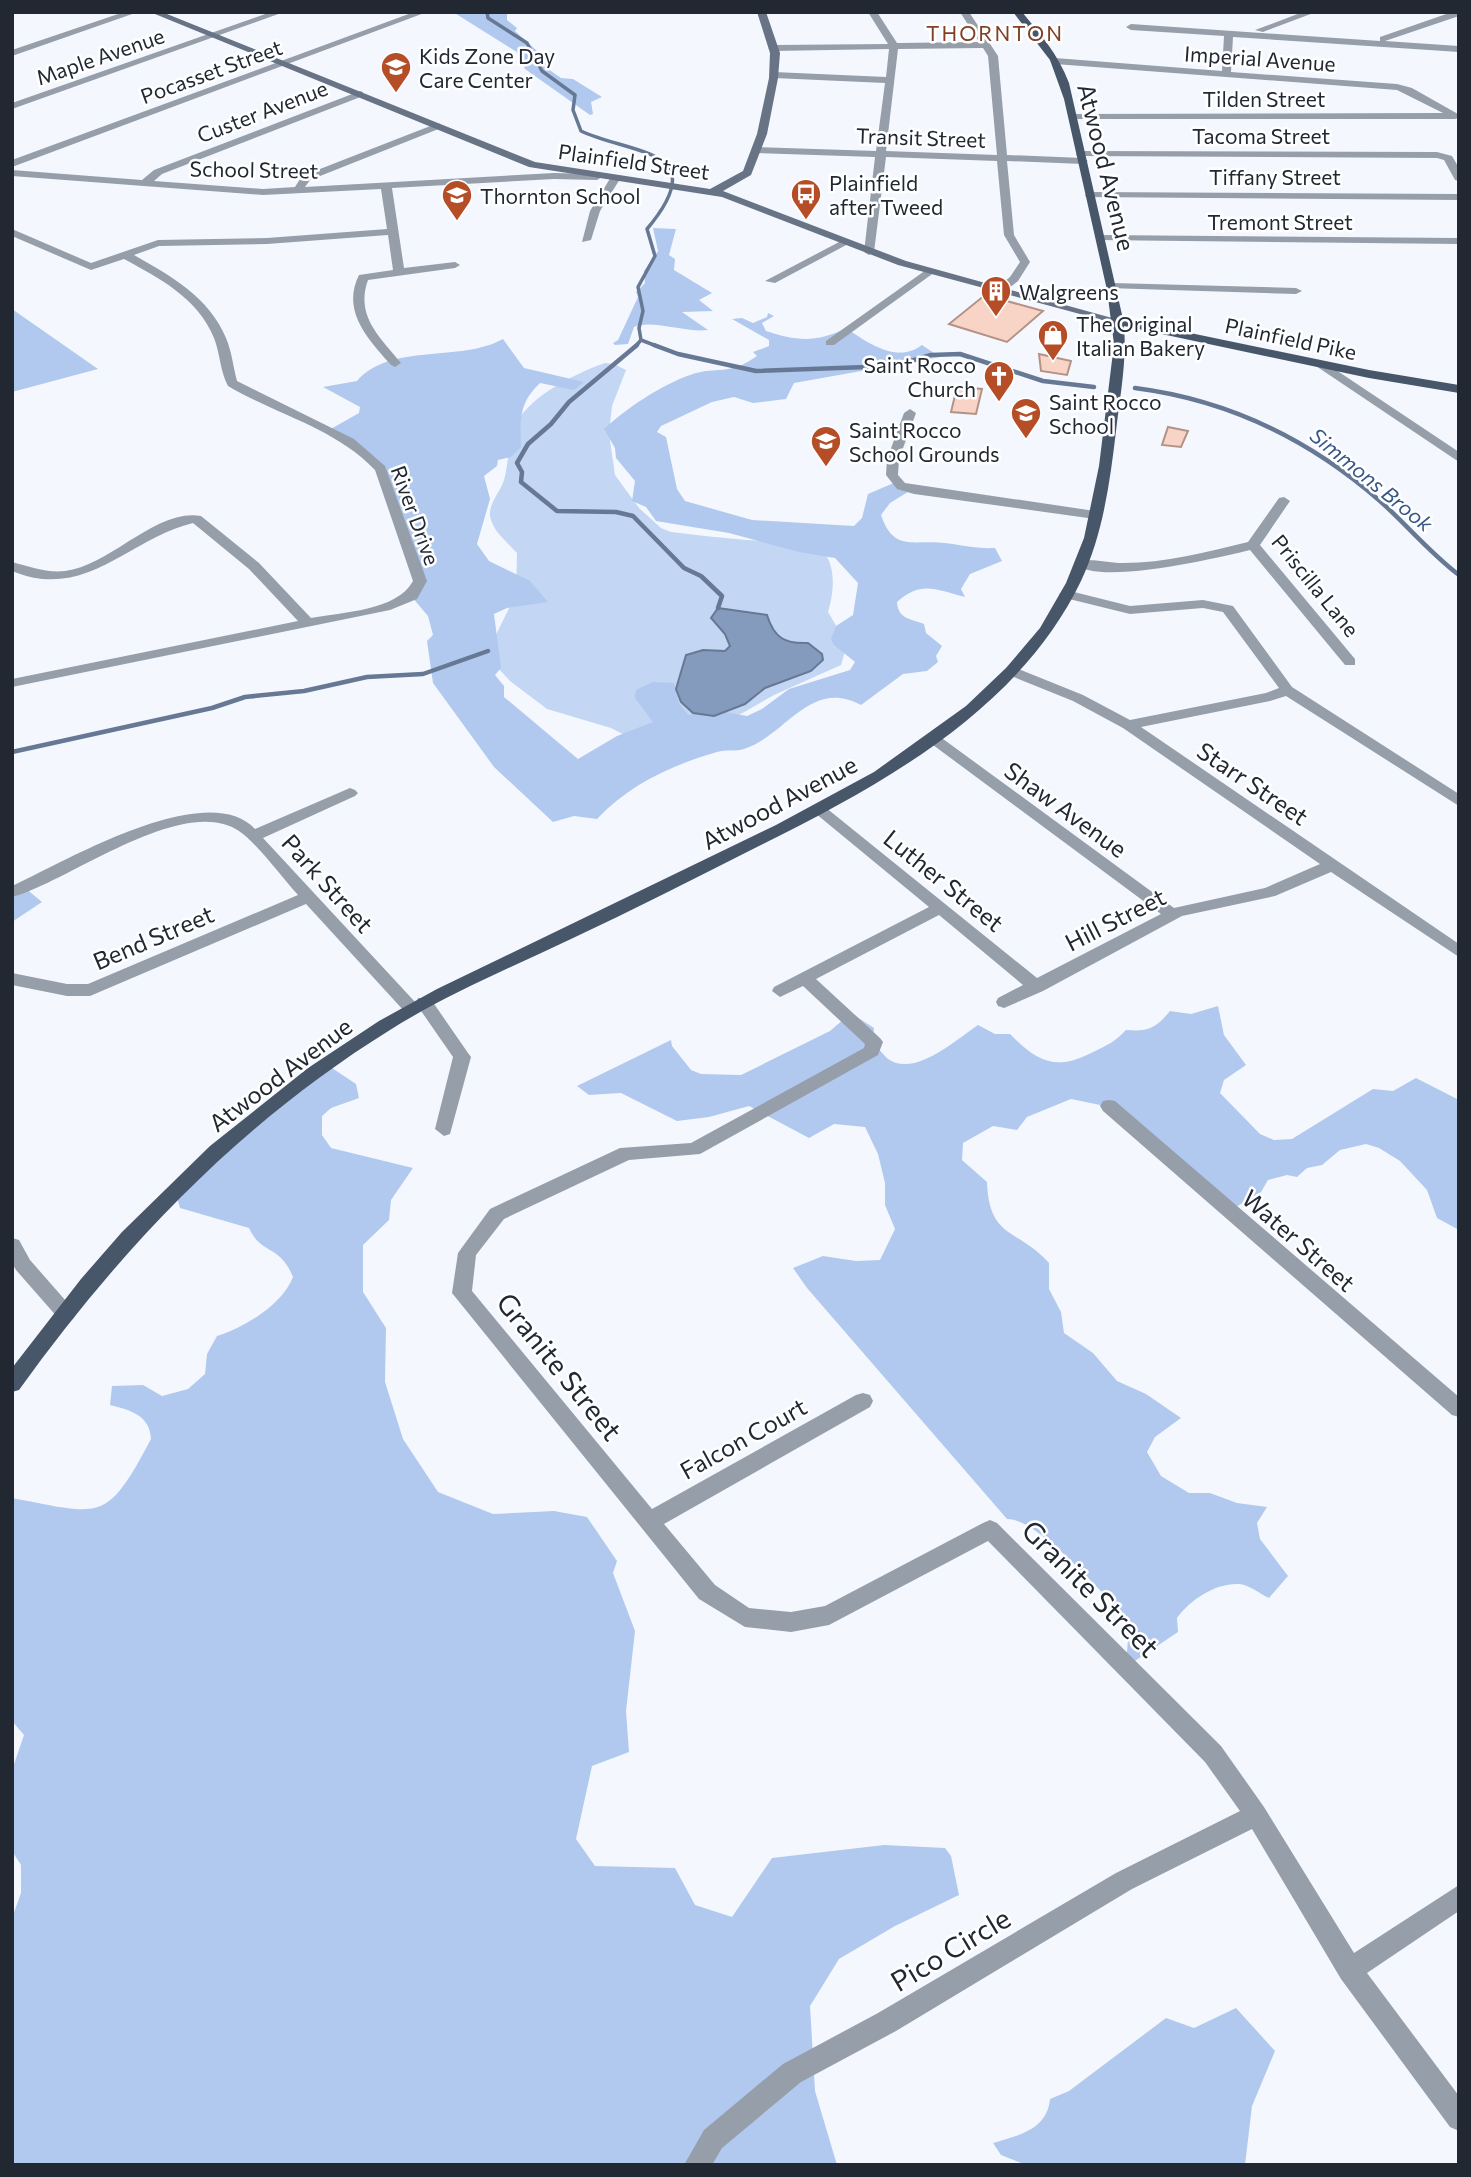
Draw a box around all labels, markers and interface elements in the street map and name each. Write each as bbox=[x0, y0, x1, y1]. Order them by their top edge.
district label: THORNTON bbox=[926, 20, 1064, 45]
street label: Maple Avenue bbox=[33, 22, 167, 90]
street label: Pocasset Street bbox=[137, 34, 285, 108]
street label: Imperial Avenue bbox=[1183, 40, 1337, 76]
place label: Kids Zone Day Care Center bbox=[419, 43, 555, 92]
school or university icon: Kids Zone Day Care Center bbox=[379, 50, 413, 94]
street label: Custer Avenue bbox=[193, 75, 331, 147]
street label: Atwood Avenue bbox=[1072, 80, 1142, 254]
street label: Tilden Street bbox=[1203, 86, 1325, 111]
street label: Transit Street bbox=[856, 122, 986, 152]
street label: Tacoma Street bbox=[1192, 123, 1330, 148]
street label: Plainfield Street bbox=[557, 138, 711, 184]
street label: School Street bbox=[190, 155, 318, 183]
street label: Tiffany Street bbox=[1209, 164, 1341, 189]
place label: Plainfield after Tweed bbox=[829, 170, 943, 219]
bus stop icon: Plainfield after Tweed bbox=[789, 177, 823, 221]
school or university icon: Thornton School bbox=[440, 178, 474, 222]
place label: Thornton School bbox=[480, 183, 641, 208]
street label: Tremont Street bbox=[1207, 209, 1353, 234]
building icon: Walgreens bbox=[979, 274, 1013, 318]
place label: Walgreens bbox=[1019, 279, 1119, 304]
place label: The Original Italian Bakery bbox=[1076, 311, 1205, 360]
street label: Plainfield Pike bbox=[1223, 312, 1359, 364]
shop icon: The Original Italian Bakery bbox=[1036, 318, 1070, 362]
place label: Saint Rocco Church bbox=[863, 352, 976, 401]
church icon: Saint Rocco Church bbox=[982, 359, 1016, 403]
place label: Saint Rocco School bbox=[1049, 389, 1162, 438]
school or university icon: Saint Rocco School bbox=[1009, 396, 1043, 440]
place label: Saint Rocco School Grounds bbox=[849, 417, 1000, 466]
water label: Simmons Brook bbox=[1306, 422, 1439, 536]
school or university icon: Saint Rocco School Grounds bbox=[809, 424, 843, 468]
street label: River Drive bbox=[386, 462, 446, 568]
street label: Priscilla Lane bbox=[1267, 529, 1365, 641]
street label: Starr Street bbox=[1192, 735, 1314, 831]
street label: Atwood Avenue bbox=[697, 749, 861, 855]
street label: Shaw Avenue bbox=[999, 755, 1133, 863]
street label: Luther Street bbox=[878, 823, 1010, 937]
street label: Park Street bbox=[276, 828, 380, 938]
street label: Hill Street bbox=[1060, 881, 1170, 957]
street label: Bend Street bbox=[88, 899, 218, 975]
street label: Atwood Avenue bbox=[203, 1011, 357, 1137]
street label: Water Street bbox=[1237, 1183, 1362, 1297]
street label: Granite Street bbox=[490, 1285, 630, 1447]
street label: Falcon Court bbox=[675, 1391, 811, 1485]
street label: Granite Street bbox=[1015, 1512, 1167, 1664]
street label: Pico Circle bbox=[884, 1900, 1016, 1998]

